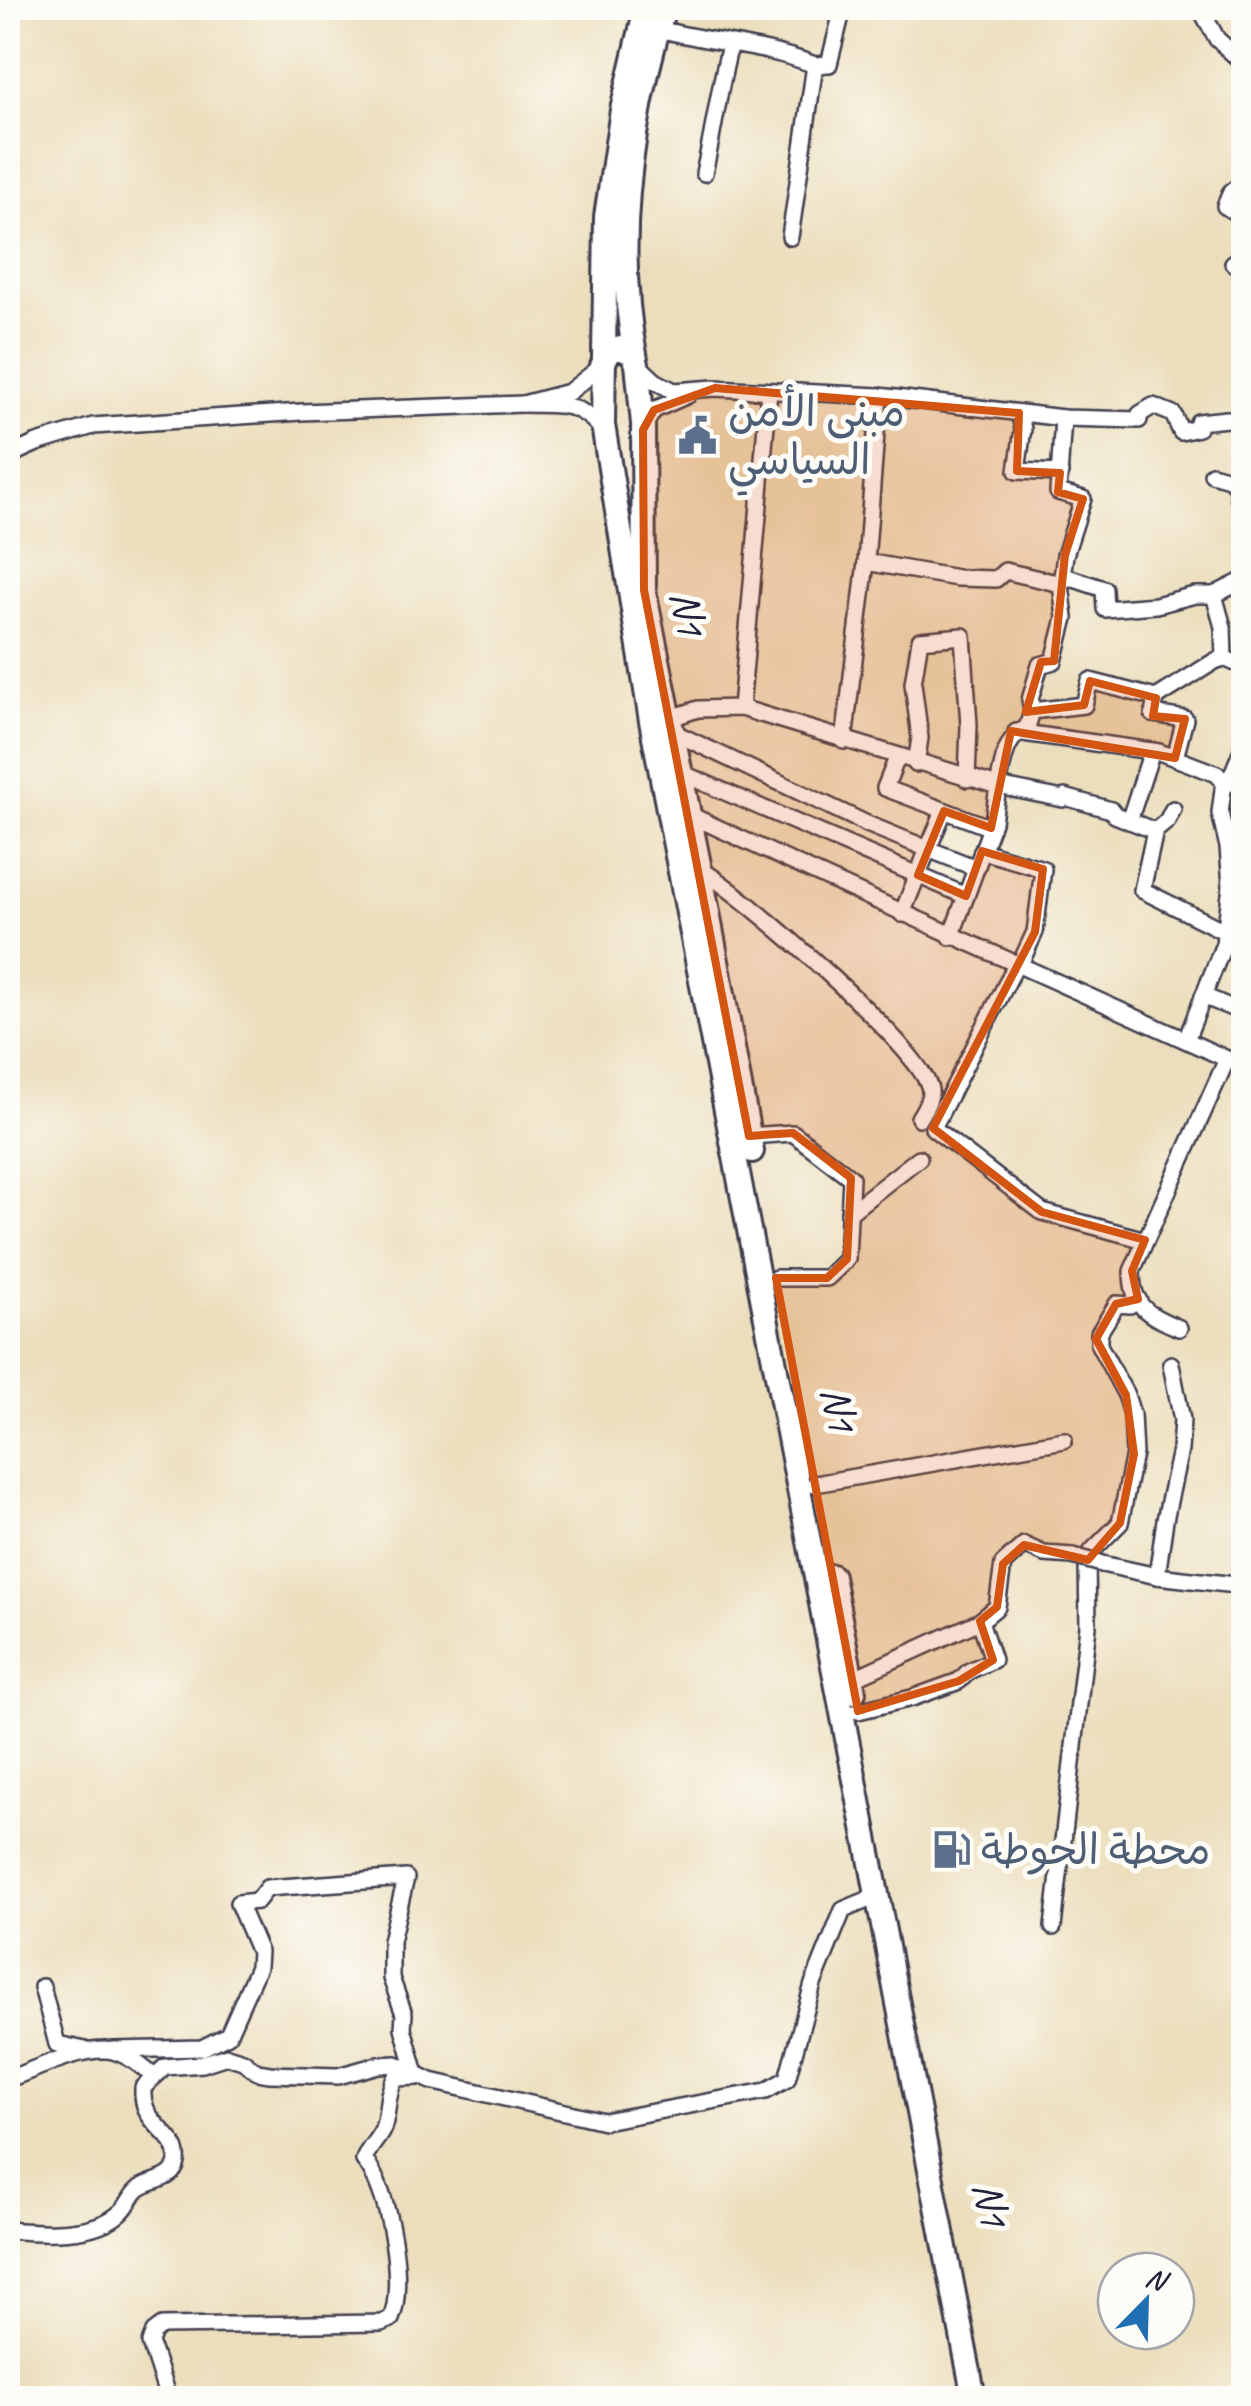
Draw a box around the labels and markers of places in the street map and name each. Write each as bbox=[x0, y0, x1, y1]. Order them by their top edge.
place label: مبنى الأمن السياسي bbox=[728, 384, 905, 496]
public building icon: مبنى الأمن السياسي bbox=[677, 415, 719, 457]
place label: محطة الحوطة bbox=[981, 1824, 1211, 1877]
fuel station icon: محطة الحوطة bbox=[930, 1829, 972, 1871]

